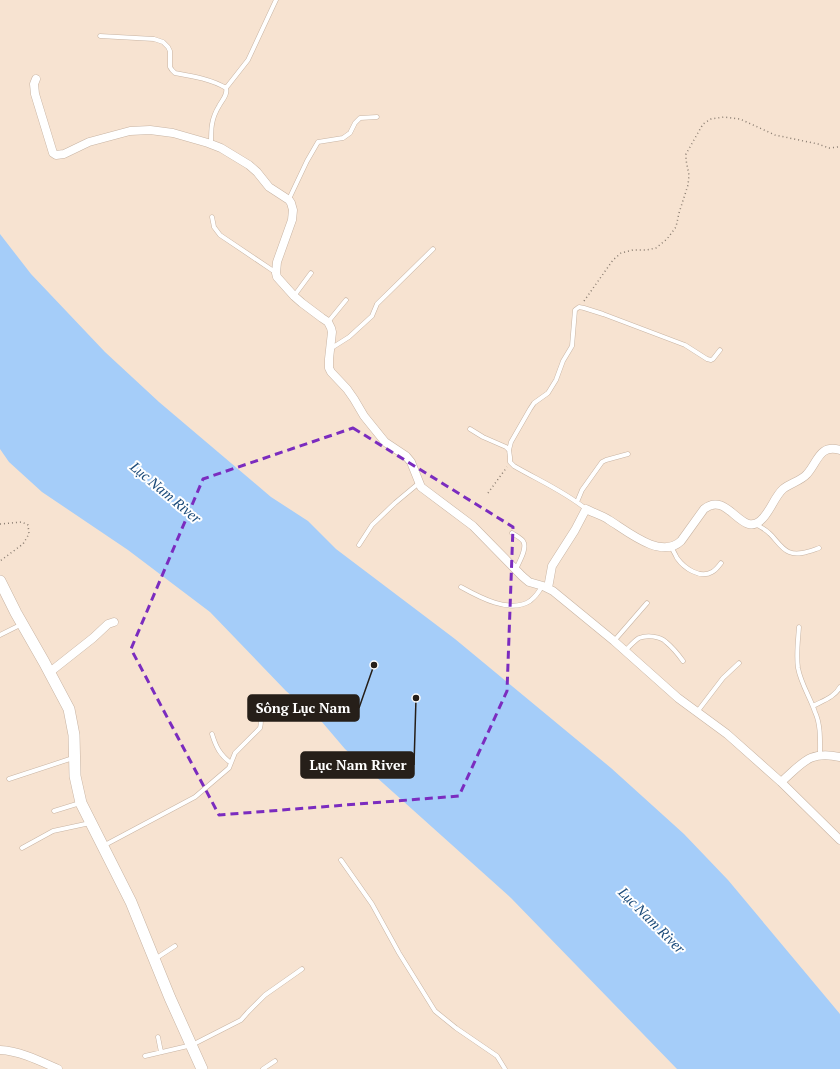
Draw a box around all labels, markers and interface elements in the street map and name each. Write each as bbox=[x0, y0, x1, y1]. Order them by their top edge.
water label: Lục Nam River bbox=[126, 456, 206, 527]
callout: Sông Lục Nam bbox=[248, 695, 359, 721]
text: Sông Lục Nam bbox=[256, 698, 350, 717]
callout: Lục Nam River bbox=[301, 752, 414, 778]
text: Lục Nam River bbox=[310, 755, 406, 774]
water label: Lục Nam River bbox=[614, 882, 690, 958]

